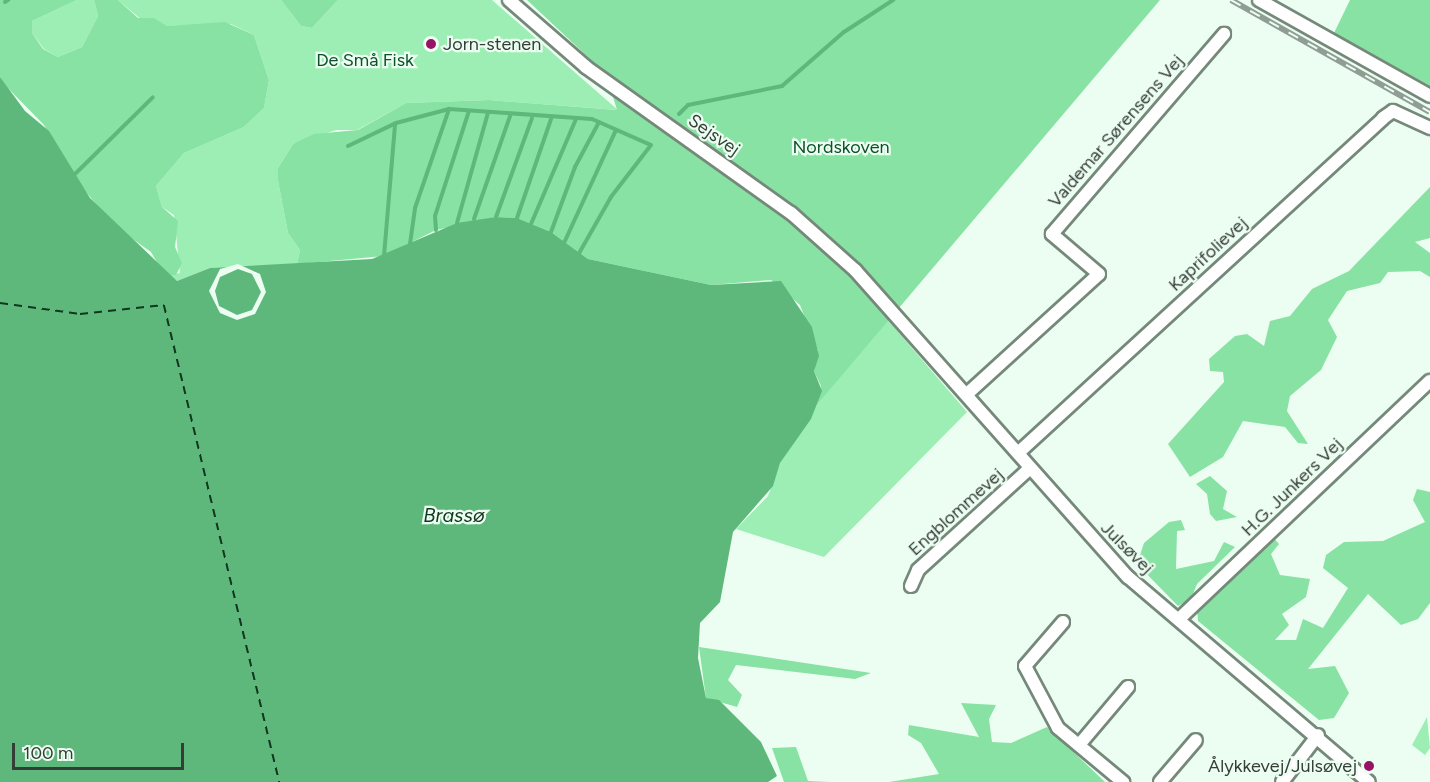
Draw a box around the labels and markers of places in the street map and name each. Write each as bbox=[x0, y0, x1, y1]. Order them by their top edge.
place label: Jorn-stenen bbox=[443, 33, 541, 55]
marker: Jorn-stenen bbox=[424, 37, 438, 51]
place label: Ålykkevej/Julsøvej bbox=[1208, 755, 1357, 777]
marker: Ålykkevej/Julsøvej bbox=[1362, 759, 1376, 773]

